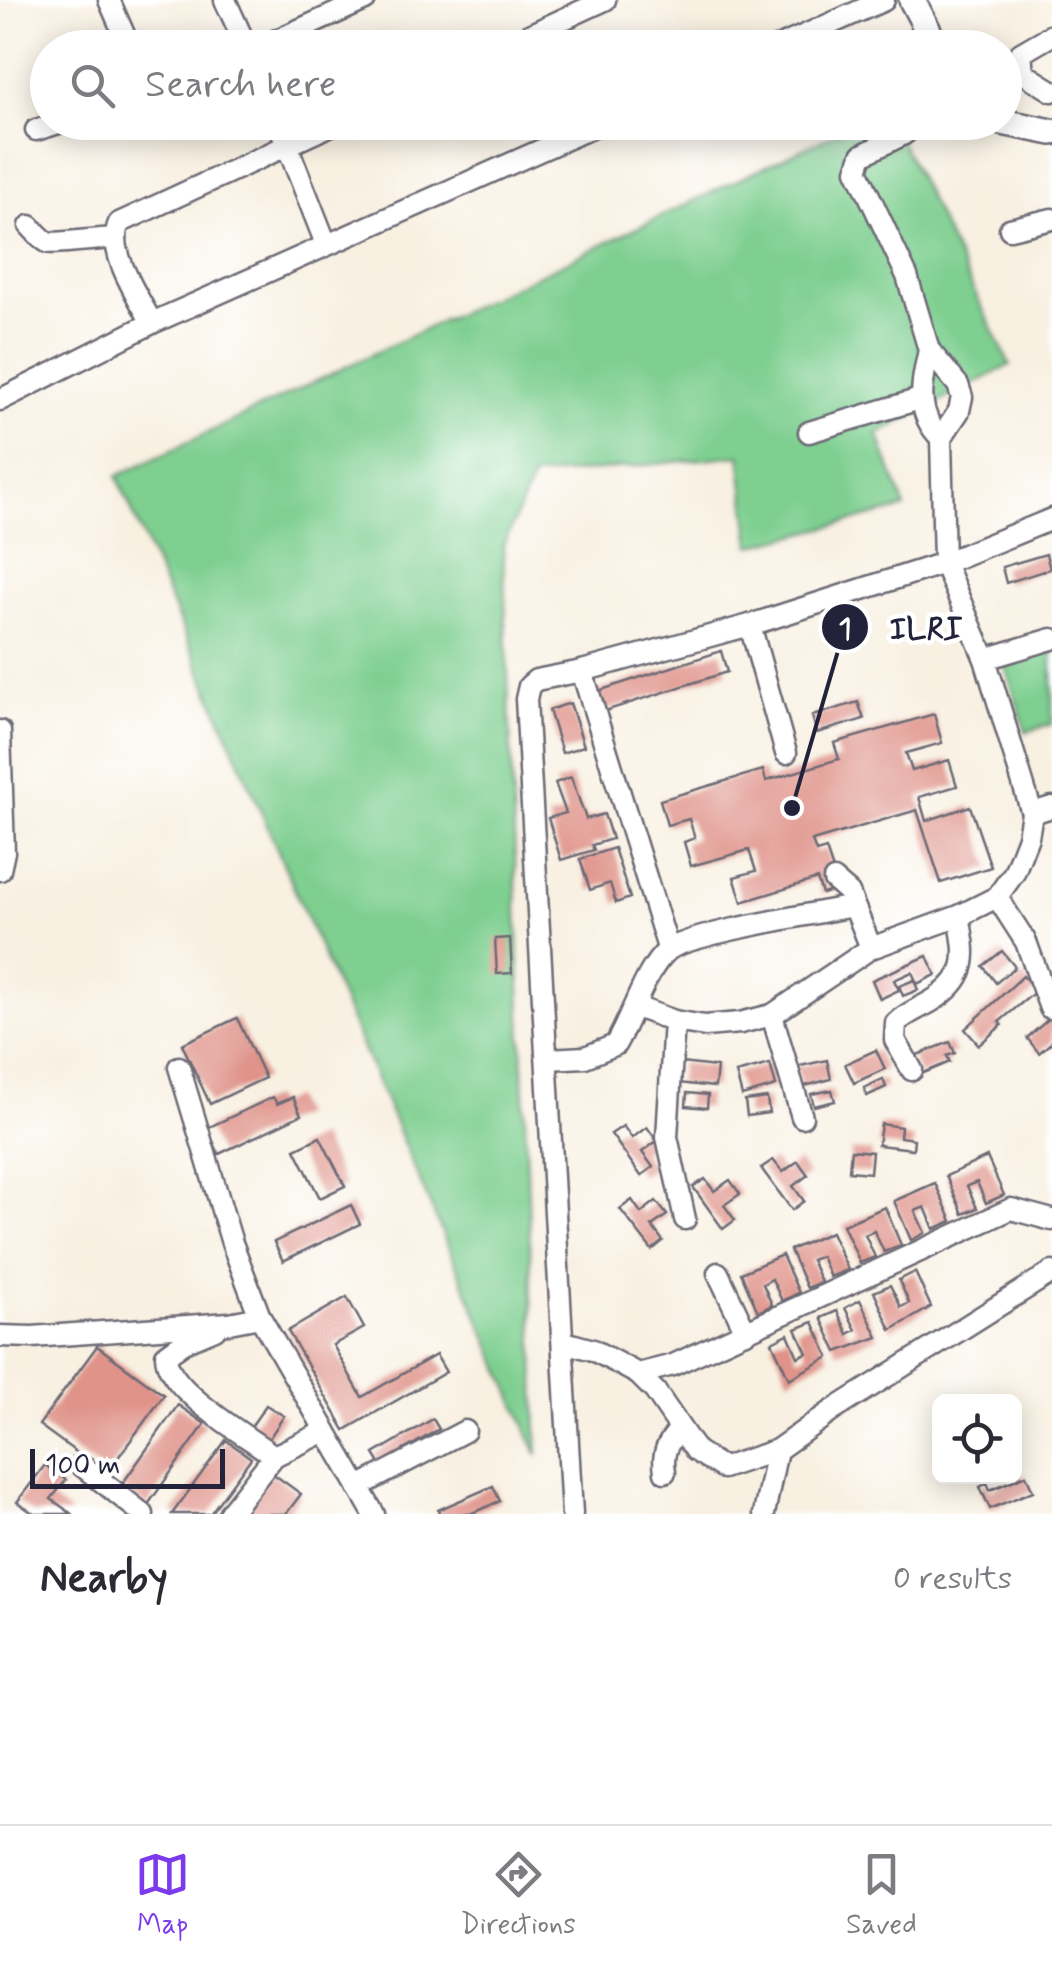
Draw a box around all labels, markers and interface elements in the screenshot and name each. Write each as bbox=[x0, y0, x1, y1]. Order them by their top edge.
search box bbox=[30, 30, 1022, 140]
icon: search bbox=[65, 58, 120, 113]
text: Search here bbox=[145, 61, 336, 110]
callout: ILRI bbox=[820, 596, 983, 658]
text: ILRI bbox=[889, 609, 963, 651]
text: 1 bbox=[838, 610, 852, 649]
map controls bbox=[932, 1394, 1022, 1484]
button: locate bbox=[932, 1394, 1022, 1484]
scale bar bbox=[30, 1444, 225, 1488]
text: 100 m bbox=[45, 1448, 120, 1485]
text: Nearby bbox=[40, 1552, 168, 1607]
text: 0 results bbox=[893, 1558, 1012, 1600]
tab: Map bbox=[135, 1847, 190, 1944]
tab: Directions bbox=[461, 1847, 576, 1944]
tab: Saved bbox=[846, 1847, 917, 1944]

